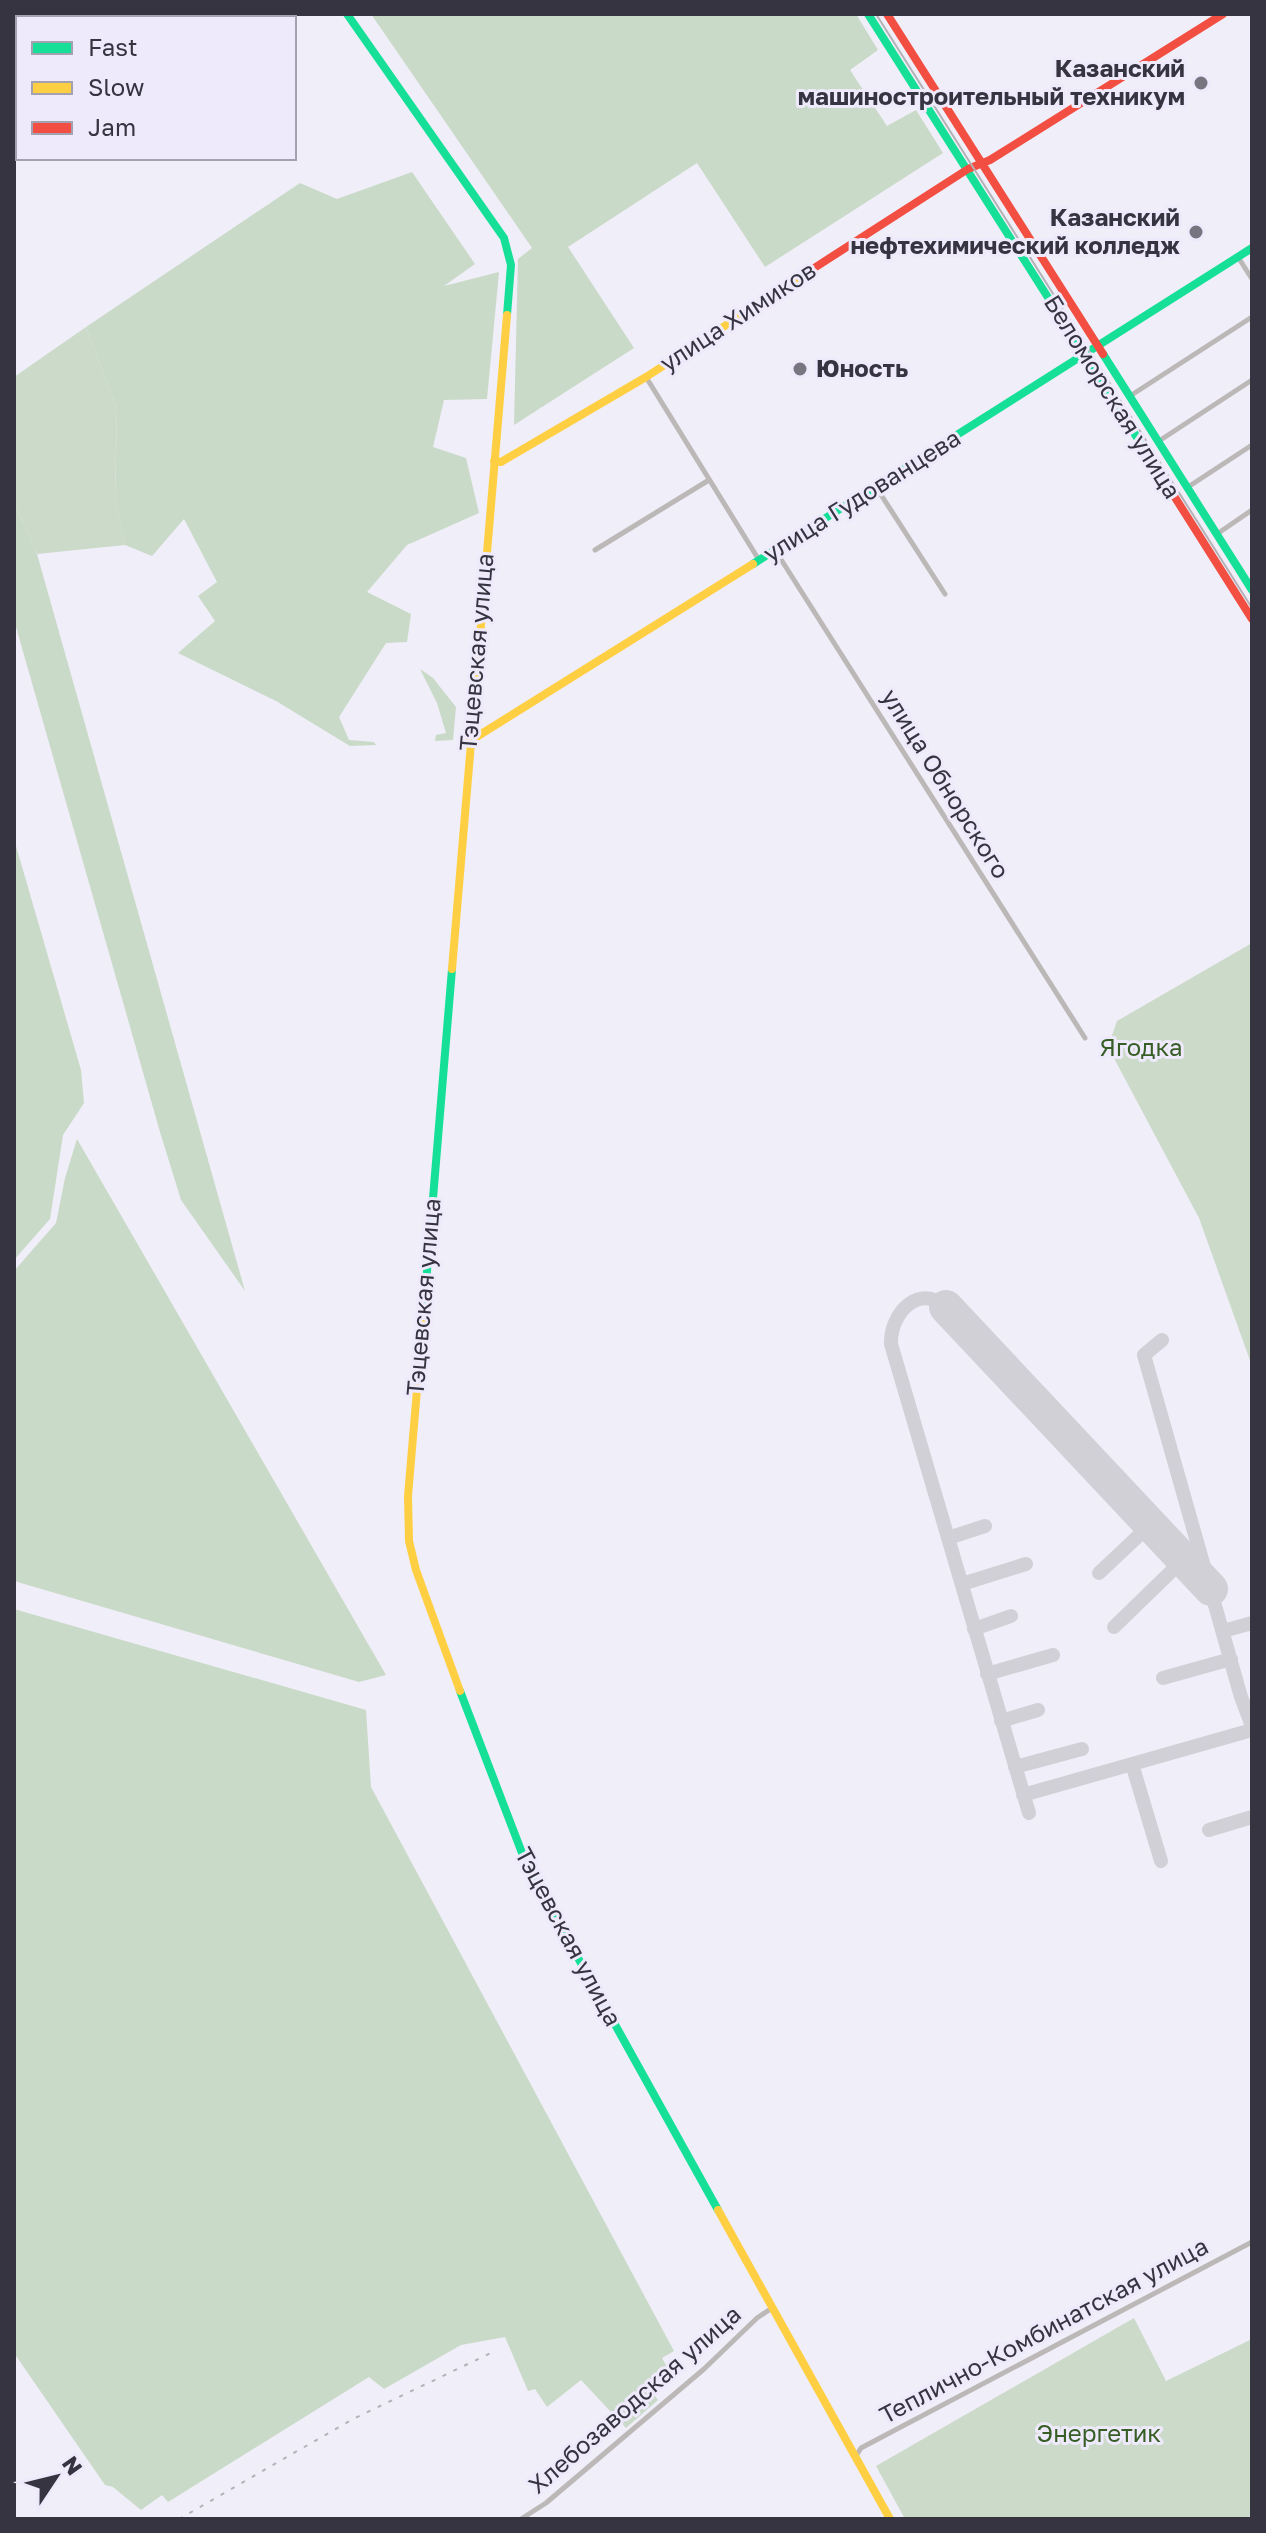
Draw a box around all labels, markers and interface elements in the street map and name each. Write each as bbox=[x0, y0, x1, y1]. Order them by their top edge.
legend bbox=[16, 16, 296, 160]
text: Fast bbox=[88, 32, 138, 61]
place label: Казанский машиностроительный техникум bbox=[798, 53, 1185, 110]
text: Slow bbox=[88, 72, 144, 101]
marker: Казанский машиностроительный техникум bbox=[1192, 74, 1210, 92]
text: Jam bbox=[88, 112, 136, 141]
place label: Казанский нефтехимический колледж bbox=[850, 202, 1180, 259]
marker: Казанский нефтехимический колледж bbox=[1187, 223, 1205, 241]
street label: улица Химиков bbox=[654, 255, 821, 377]
street label: Беломорская улица bbox=[1039, 289, 1188, 503]
place label: Юность bbox=[816, 353, 908, 382]
marker: Юность bbox=[791, 360, 809, 378]
street label: улица Гудованцева bbox=[757, 422, 965, 567]
street label: Тэцевская улица bbox=[452, 552, 499, 752]
street label: улица Обнорского bbox=[876, 683, 1016, 883]
park label: Ягодка bbox=[1099, 1032, 1183, 1061]
street label: Тэцевская улица bbox=[399, 1197, 446, 1397]
street label: Тэцевская улица bbox=[510, 1842, 629, 2031]
street label: Теплично-Комбинатская улица bbox=[874, 2231, 1212, 2429]
street label: Хлебозаводская улица bbox=[522, 2299, 746, 2499]
park label: Энергетик bbox=[1037, 2418, 1161, 2447]
north arrow bbox=[16, 2437, 96, 2517]
text: N bbox=[57, 2451, 89, 2480]

